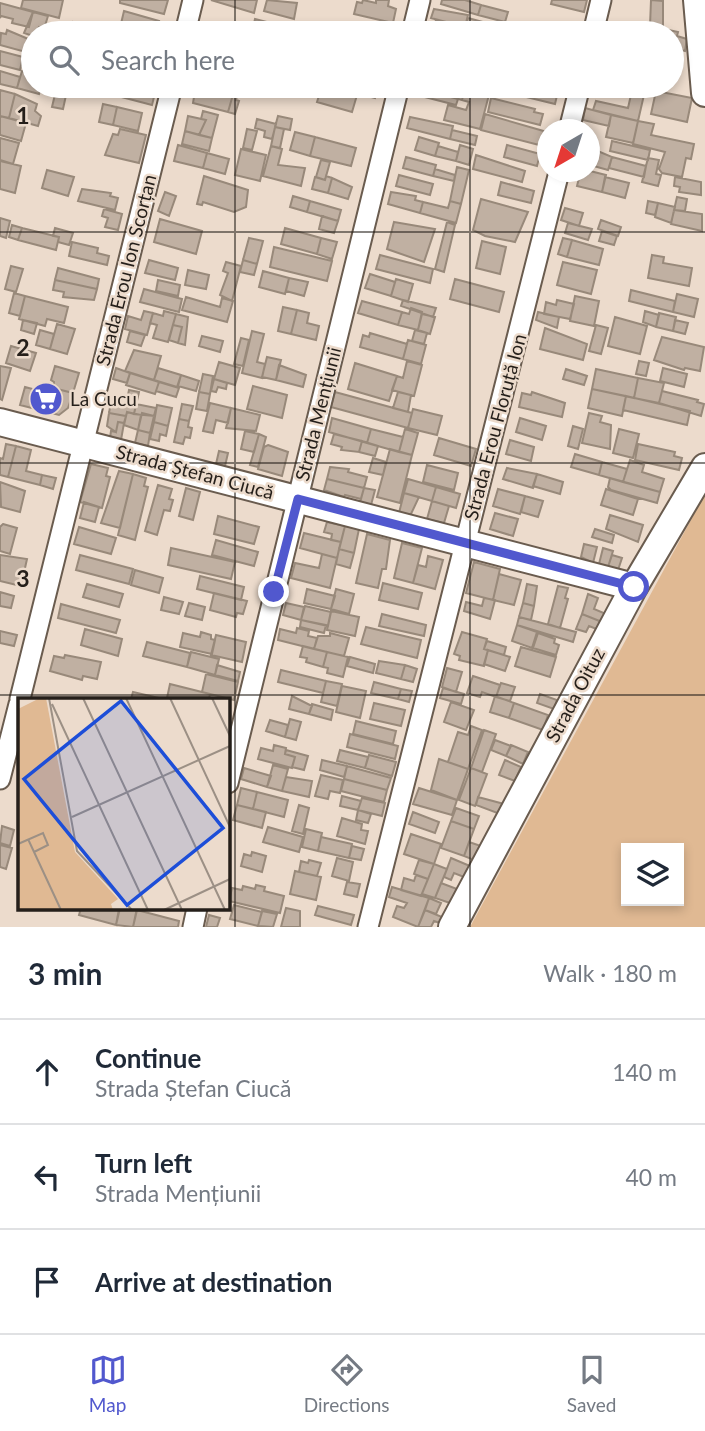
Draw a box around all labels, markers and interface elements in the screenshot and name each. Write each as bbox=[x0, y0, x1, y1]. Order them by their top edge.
search box bbox=[21, 21, 684, 98]
icon: search bbox=[45, 41, 83, 79]
text: Search here bbox=[101, 44, 235, 76]
text: 1 bbox=[16, 101, 30, 129]
north arrow bbox=[537, 119, 600, 182]
street label: Strada Erou Ion Scorțan bbox=[91, 172, 160, 368]
street label: Strada Erou Floruță Ion bbox=[459, 331, 530, 523]
text: 2 bbox=[16, 333, 30, 361]
street label: Strada Mențiunii bbox=[290, 344, 345, 483]
supermarket icon: La Cucu bbox=[27, 380, 65, 418]
place label: La Cucu bbox=[70, 387, 137, 410]
street label: Strada Ștefan Ciucă bbox=[114, 439, 276, 504]
text: 3 bbox=[16, 564, 30, 592]
route start bbox=[618, 571, 649, 602]
route end bbox=[258, 576, 289, 607]
street label: Strada Oituz bbox=[540, 644, 609, 746]
inset map bbox=[18, 698, 229, 909]
map controls bbox=[621, 843, 684, 906]
button: layers bbox=[621, 843, 684, 906]
text: 3 min bbox=[28, 955, 102, 991]
text: Walk · 180 m bbox=[543, 959, 677, 987]
text: Continue bbox=[95, 1042, 201, 1074]
icon: ahead bbox=[28, 1053, 66, 1091]
text: 140 m bbox=[612, 1058, 677, 1086]
text: Strada Ștefan Ciucă bbox=[95, 1074, 291, 1102]
text: Turn left bbox=[95, 1147, 192, 1179]
icon: left bbox=[28, 1158, 66, 1196]
text: 40 m bbox=[626, 1163, 677, 1191]
text: Strada Mențiunii bbox=[95, 1179, 261, 1207]
icon: arrive bbox=[28, 1263, 66, 1301]
text: Arrive at destination bbox=[95, 1266, 332, 1298]
tab: Map bbox=[89, 1351, 127, 1416]
tab: Directions bbox=[304, 1351, 390, 1416]
tab: Saved bbox=[567, 1351, 616, 1416]

